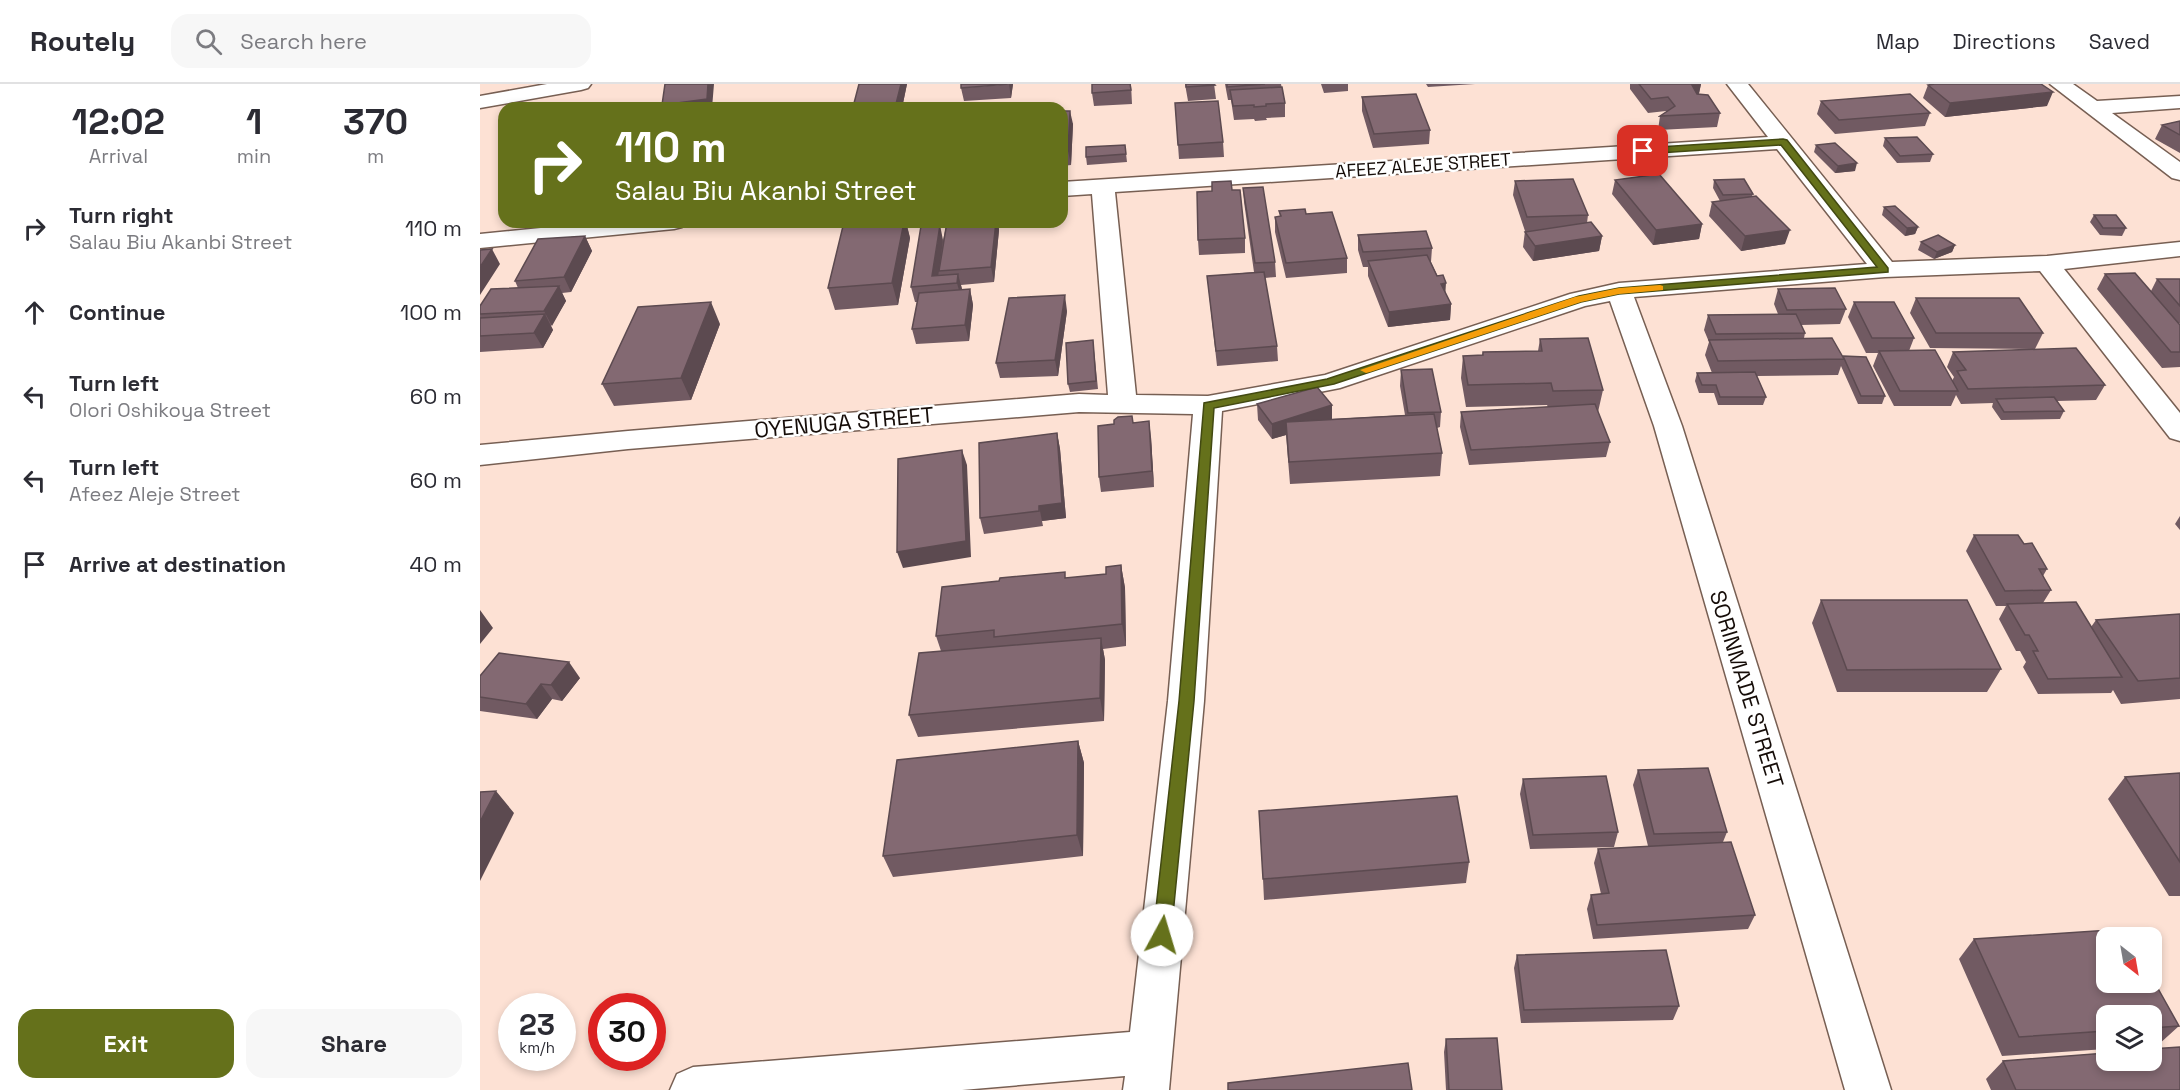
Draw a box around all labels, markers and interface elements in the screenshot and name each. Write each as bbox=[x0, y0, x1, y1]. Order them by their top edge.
search box bbox=[171, 14, 591, 68]
text: Routely bbox=[30, 23, 135, 59]
icon: search bbox=[192, 25, 225, 58]
text: Search here bbox=[240, 27, 367, 55]
text: Map bbox=[1876, 28, 1920, 55]
text: Directions bbox=[1953, 28, 2056, 55]
text: Saved bbox=[2089, 28, 2150, 55]
text: 12:02 bbox=[72, 99, 165, 145]
text: 1 bbox=[246, 99, 262, 145]
text: 370 bbox=[343, 99, 408, 145]
text: 110 m bbox=[615, 121, 727, 174]
pin bbox=[1617, 125, 1668, 176]
icon: right bbox=[516, 126, 594, 204]
icon: arrive bbox=[1626, 134, 1659, 167]
text: Arrival bbox=[89, 143, 148, 169]
text: min bbox=[237, 143, 271, 169]
text: m bbox=[367, 143, 384, 169]
street label: AFEEZ ALEJE STREET bbox=[1334, 147, 1512, 183]
text: Salau Biu Akanbi Street bbox=[615, 173, 917, 208]
text: Turn right bbox=[69, 201, 174, 229]
icon: right bbox=[18, 212, 51, 245]
text: 110 m bbox=[405, 214, 462, 242]
text: Salau Biu Akanbi Street bbox=[69, 229, 292, 255]
icon: ahead bbox=[18, 296, 51, 329]
text: Continue bbox=[69, 298, 165, 326]
text: 100 m bbox=[400, 298, 462, 326]
text: Turn left bbox=[69, 369, 159, 397]
icon: left bbox=[18, 380, 51, 413]
text: 60 m bbox=[410, 382, 462, 410]
text: Olori Oshikoya Street bbox=[69, 397, 271, 423]
street label: OYENUGA STREET bbox=[753, 400, 935, 444]
text: Turn left bbox=[69, 453, 159, 481]
icon: left bbox=[18, 464, 51, 497]
text: 60 m bbox=[410, 466, 462, 494]
text: Afeez Aleje Street bbox=[69, 481, 241, 507]
icon: arrive bbox=[18, 548, 51, 581]
text: Arrive at destination bbox=[69, 550, 286, 578]
text: 40 m bbox=[410, 550, 462, 578]
street label: SORINMADE STREET bbox=[1704, 587, 1790, 791]
position arrow bbox=[1130, 903, 1194, 967]
north arrow bbox=[2096, 927, 2162, 993]
map controls bbox=[2096, 927, 2162, 1071]
speed limit sign: 30 bbox=[588, 993, 666, 1071]
text: 23 bbox=[519, 1005, 555, 1044]
button: layers bbox=[2096, 1005, 2162, 1071]
button: Exit bbox=[18, 1009, 234, 1078]
button: Share bbox=[246, 1009, 462, 1078]
text: km/h bbox=[519, 1038, 555, 1057]

